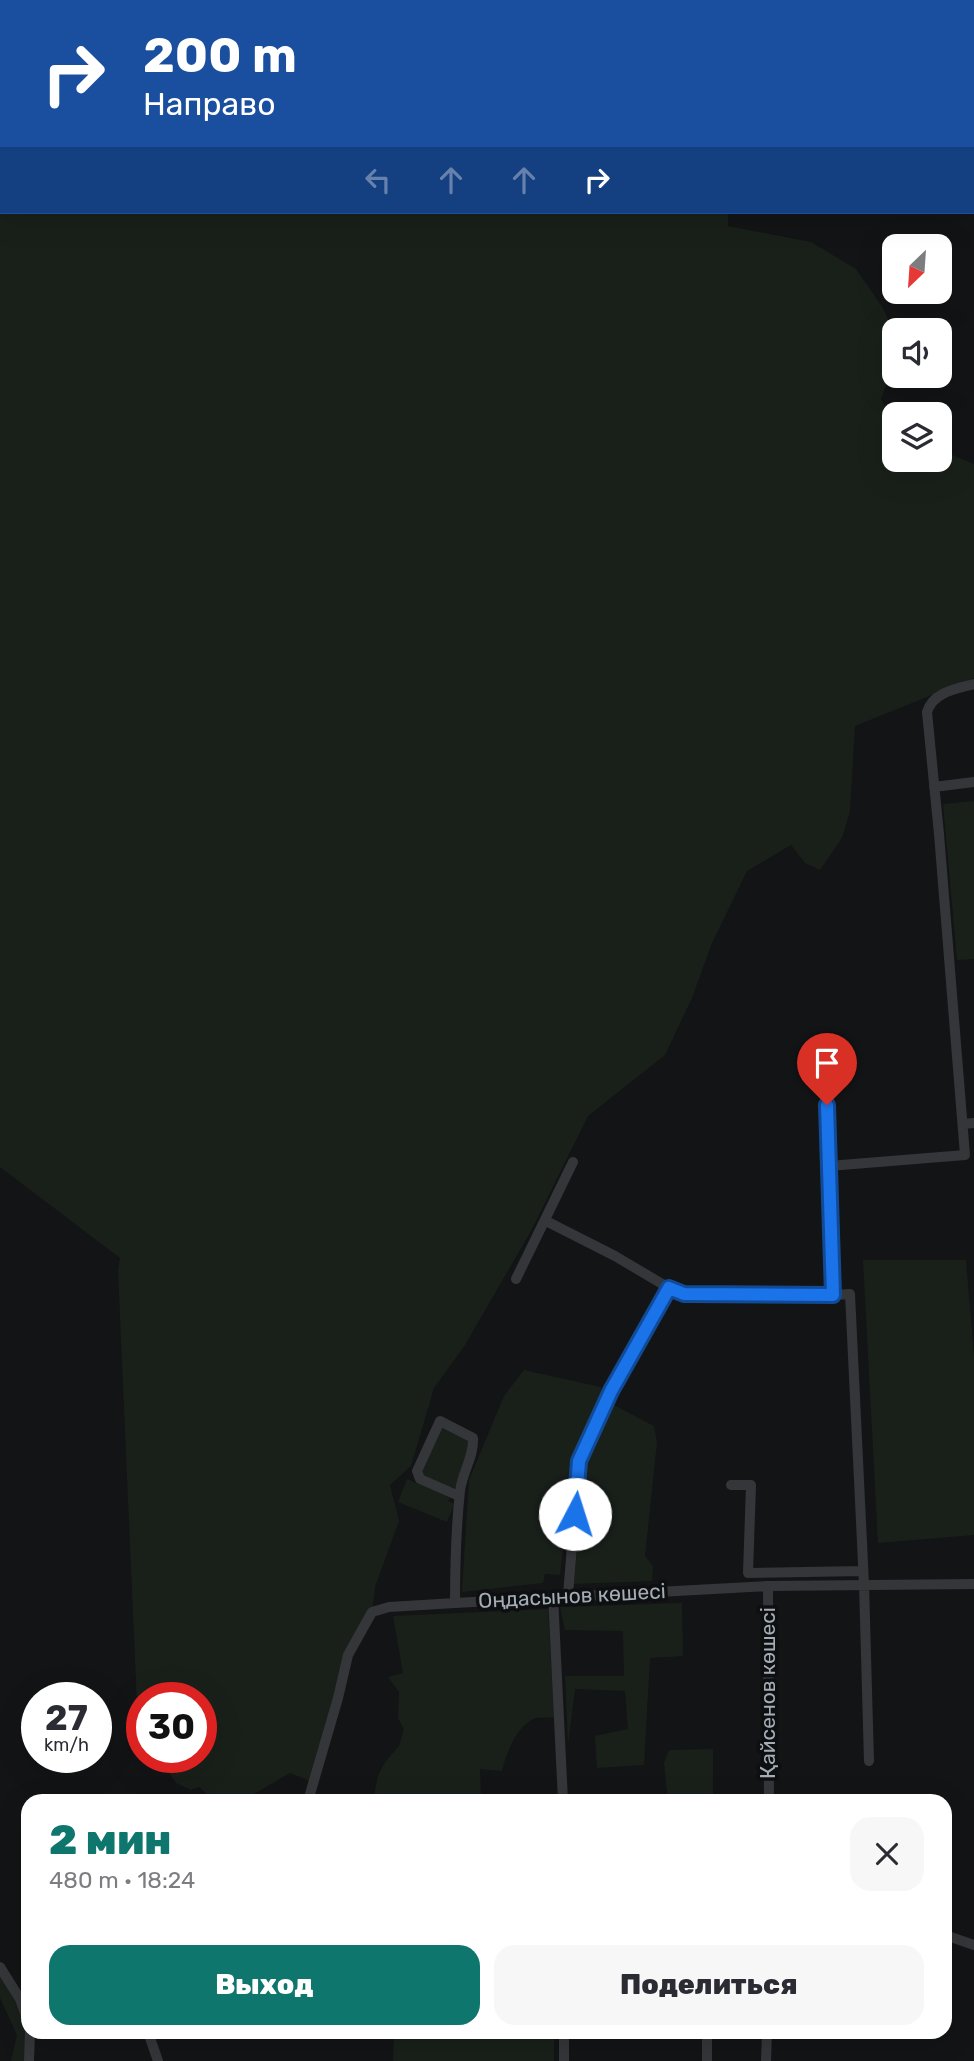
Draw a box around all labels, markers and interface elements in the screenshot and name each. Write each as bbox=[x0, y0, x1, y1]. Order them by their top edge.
text: 200 m bbox=[143, 26, 297, 84]
icon: right bbox=[28, 28, 119, 119]
text: Направо bbox=[143, 85, 276, 123]
icon: left bbox=[359, 161, 397, 199]
icon: ahead bbox=[432, 161, 470, 199]
icon: ahead bbox=[505, 161, 543, 199]
icon: right bbox=[578, 161, 616, 199]
north arrow bbox=[882, 234, 952, 304]
map controls bbox=[882, 234, 952, 472]
button: sound bbox=[882, 318, 952, 388]
button: layers bbox=[882, 402, 952, 472]
pin bbox=[797, 1033, 857, 1105]
icon: arrive bbox=[808, 1044, 846, 1082]
position arrow bbox=[538, 1477, 612, 1551]
street label: Оңдасынов көшесі bbox=[478, 1578, 666, 1613]
street label: Қайсенов көшесі bbox=[755, 1607, 780, 1779]
speed limit sign: 30 bbox=[126, 1682, 217, 1773]
text: 27 bbox=[45, 1697, 88, 1739]
text: km/h bbox=[44, 1734, 89, 1756]
text: 2 мин bbox=[49, 1815, 172, 1865]
button: close bbox=[850, 1817, 924, 1891]
text: 480 m · 18:24 bbox=[49, 1866, 195, 1894]
button: Выход bbox=[49, 1945, 480, 2025]
button: Поделиться bbox=[494, 1945, 924, 2025]

